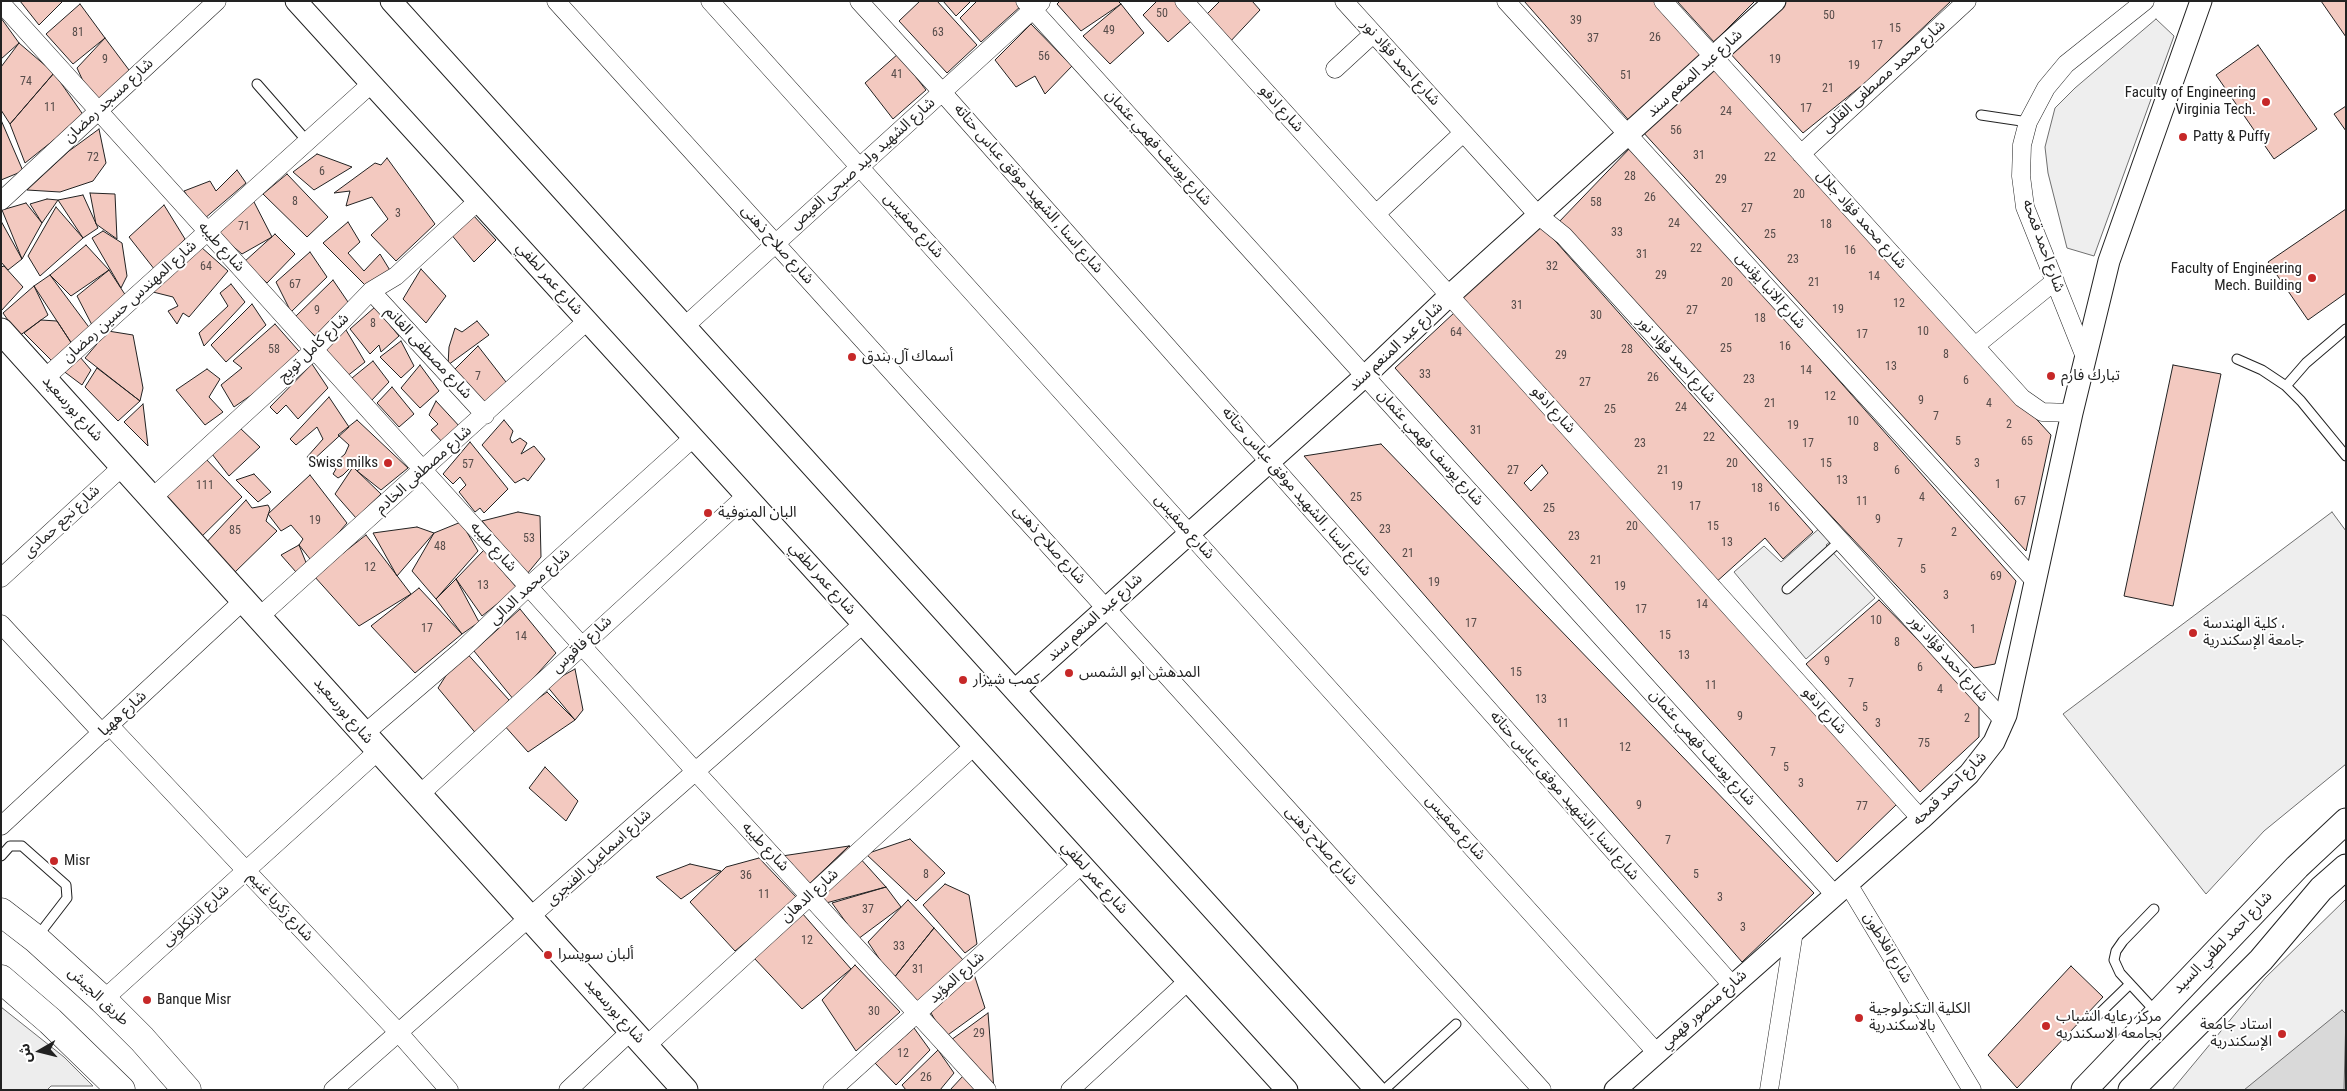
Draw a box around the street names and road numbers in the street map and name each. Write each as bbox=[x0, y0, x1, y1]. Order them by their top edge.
street label: شارع احمد فؤاد نور bbox=[1357, 16, 1443, 110]
street label: شارع محمد مصطفى القللى bbox=[1819, 17, 1949, 137]
street label: شارع عبد المنعم سند bbox=[1643, 26, 1747, 122]
street label: شارع مسجد رمضان bbox=[60, 55, 158, 147]
street label: شارع ادفو bbox=[1255, 82, 1307, 136]
street label: شارع يوسف فهمي عثمان bbox=[1101, 86, 1215, 210]
street label: شارع الشهيد وليد صبحى العيص bbox=[787, 94, 939, 234]
street label: شارع اسنا , الشهيد موفق عباس حتاته bbox=[949, 101, 1107, 277]
street label: شارع محمد فؤاد جلال bbox=[1812, 167, 1910, 273]
street label: شارع ممفيس bbox=[879, 190, 947, 262]
street label: شارع احمد قمحه bbox=[2018, 197, 2068, 295]
street label: شارع صلاح ذهنى bbox=[737, 202, 817, 288]
street label: شارع طيبه bbox=[194, 218, 248, 276]
street label: شارع المهندس حسين رمضان bbox=[59, 237, 201, 367]
street label: شارع عمر لطفي bbox=[512, 239, 586, 319]
street label: شارع الانبا يؤنس bbox=[1731, 249, 1809, 333]
street label: شارع عبد المنعم سند bbox=[1345, 299, 1447, 395]
street label: شارع مصطفى الغانم bbox=[381, 303, 475, 403]
street label: شارع كامل تويج bbox=[275, 310, 353, 386]
street label: شارع احمد فؤاد نور bbox=[1633, 313, 1719, 407]
street label: شارع بورسعيد bbox=[38, 373, 106, 445]
street label: شارع ادفو bbox=[1527, 383, 1579, 437]
street label: شارع يوسف فهمي عثمان bbox=[1373, 386, 1487, 510]
street label: شارع اسنا , الشهيد موفق عباس حتاته bbox=[1217, 404, 1375, 580]
street label: شارع مصطفى الخادم bbox=[372, 422, 476, 518]
street label: شارع نجع حمادى bbox=[20, 482, 104, 562]
street label: شارع ممفيس bbox=[1150, 491, 1218, 563]
street label: شارع صلاح ذهنى bbox=[1009, 502, 1089, 588]
street label: شارع طيبه bbox=[466, 518, 520, 576]
street label: شارع عمر لطفي bbox=[785, 539, 859, 619]
street label: شارع محمد الدالى bbox=[486, 545, 574, 629]
street label: شارع عبد المنعم سند bbox=[1043, 570, 1147, 666]
street label: شارع احمد فؤاد نور bbox=[1905, 612, 1991, 706]
street label: شارع فاقوس bbox=[548, 613, 616, 677]
street label: شارع بورسعيد bbox=[309, 674, 377, 748]
street label: شارع ادفو bbox=[1798, 684, 1850, 738]
street label: شارع يوسف فهمي عثمان bbox=[1645, 686, 1759, 810]
street label: شارع ههيا bbox=[95, 687, 151, 741]
street label: شارع اسنا , الشهيد موفق عباس حتاته bbox=[1485, 708, 1643, 884]
street label: شارع احمد قمحه bbox=[1909, 748, 1991, 830]
street label: شارع ممفيس bbox=[1421, 792, 1489, 864]
street label: شارع صلاح ذهنى bbox=[1281, 803, 1361, 889]
street label: شارع اسماعيل الفنجرى bbox=[543, 806, 655, 910]
street label: شارع طيبه bbox=[738, 819, 792, 875]
street label: شارع عمر لطفي bbox=[1057, 838, 1131, 918]
street label: شارع الدهان bbox=[777, 865, 843, 927]
street label: شارع زكريا غنيم bbox=[243, 869, 317, 945]
street label: شارع الزنكلونى bbox=[159, 881, 233, 951]
street label: شارع احمد لطفي السيد bbox=[2169, 888, 2277, 998]
street label: شارع افلاطون bbox=[1859, 909, 1915, 987]
street label: شارع المؤيد bbox=[926, 948, 988, 1008]
street label: طريق الجيش bbox=[64, 964, 132, 1030]
street label: شارع منصور فهمي bbox=[1657, 967, 1751, 1053]
street label: شارع بورسعيد bbox=[580, 975, 648, 1047]

